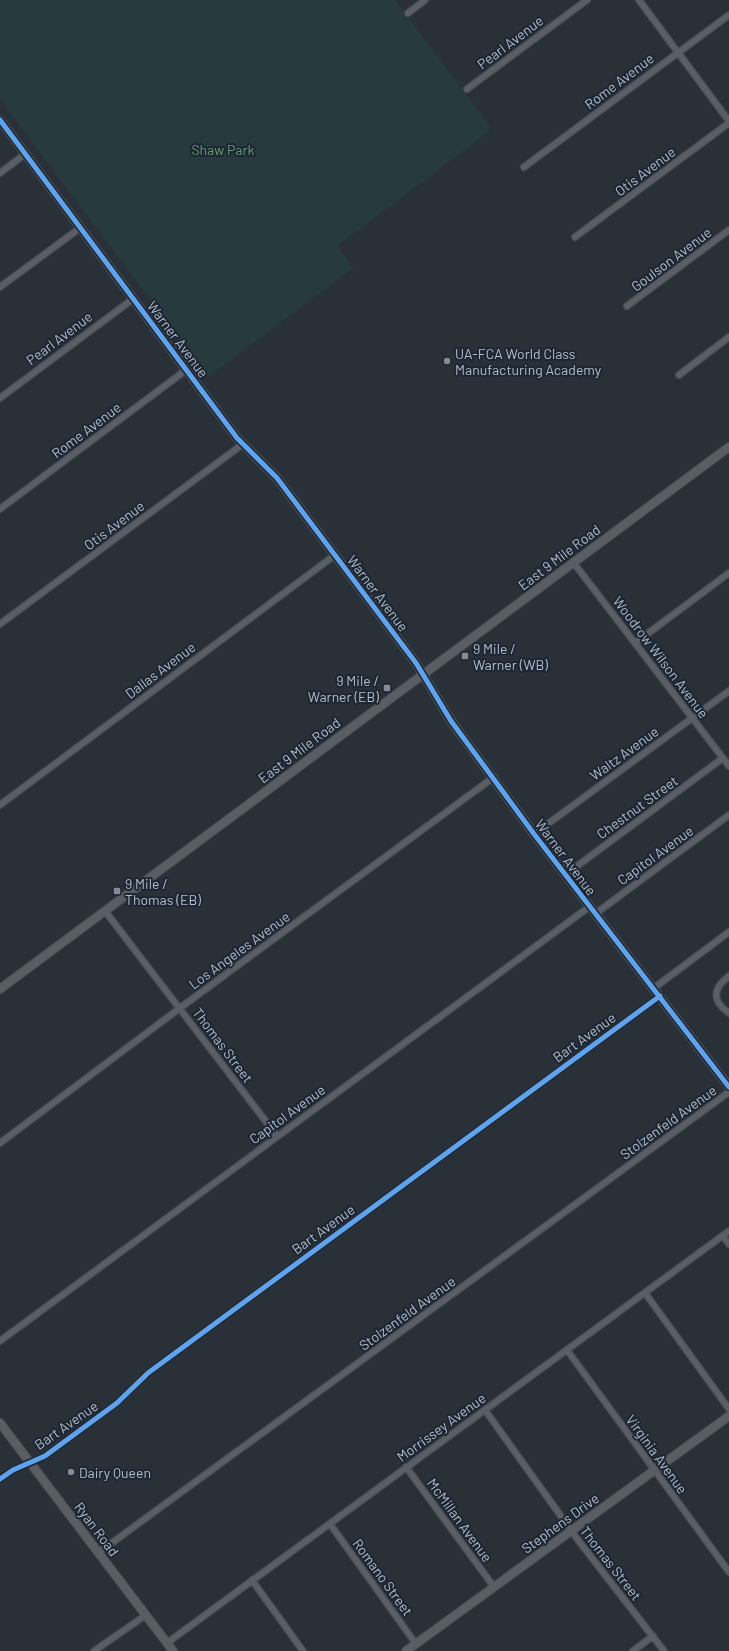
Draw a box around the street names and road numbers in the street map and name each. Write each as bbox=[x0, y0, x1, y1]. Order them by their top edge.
street label: Pearl Avenue bbox=[474, 12, 546, 72]
street label: Rome Avenue bbox=[581, 49, 657, 113]
street label: Otis Avenue bbox=[611, 143, 679, 199]
street label: Goulson Avenue bbox=[628, 223, 714, 295]
street label: Warner Avenue bbox=[144, 297, 212, 381]
street label: Pearl Avenue bbox=[23, 308, 95, 368]
street label: Rome Avenue bbox=[48, 398, 124, 462]
street label: Otis Avenue bbox=[80, 497, 148, 553]
street label: East 9 Mile Road bbox=[515, 521, 603, 593]
street label: Warner Avenue bbox=[344, 551, 412, 635]
street label: Woodrow Wilson Avenue bbox=[610, 593, 712, 721]
street label: Dallas Avenue bbox=[122, 638, 198, 702]
street label: East 9 Mile Road bbox=[255, 714, 343, 786]
street label: Waltz Avenue bbox=[586, 722, 662, 784]
street label: Chestnut Street bbox=[593, 772, 681, 842]
street label: Warner Avenue bbox=[532, 815, 600, 899]
street label: Capitol Avenue bbox=[614, 822, 696, 888]
street label: Los Angeles Avenue bbox=[185, 908, 293, 992]
street label: Thomas Street bbox=[189, 1004, 257, 1086]
street label: Bart Avenue bbox=[549, 1009, 619, 1065]
street label: Capitol Avenue bbox=[246, 1081, 328, 1147]
street label: Stolzenfeld Avenue bbox=[616, 1081, 720, 1163]
street label: Bart Avenue bbox=[288, 1201, 358, 1257]
street label: Stolzenfeld Avenue bbox=[355, 1272, 459, 1354]
street label: Morrissey Avenue bbox=[393, 1389, 489, 1465]
street label: Bart Avenue bbox=[31, 1397, 101, 1453]
street label: Virginia Avenue bbox=[623, 1411, 691, 1497]
street label: McMillan Avenue bbox=[424, 1475, 496, 1565]
street label: Stephens Drive bbox=[518, 1489, 602, 1557]
street label: Ryan Road bbox=[71, 1499, 123, 1559]
street label: Thomas Street bbox=[577, 1522, 645, 1604]
street label: Romano Street bbox=[349, 1535, 417, 1619]

